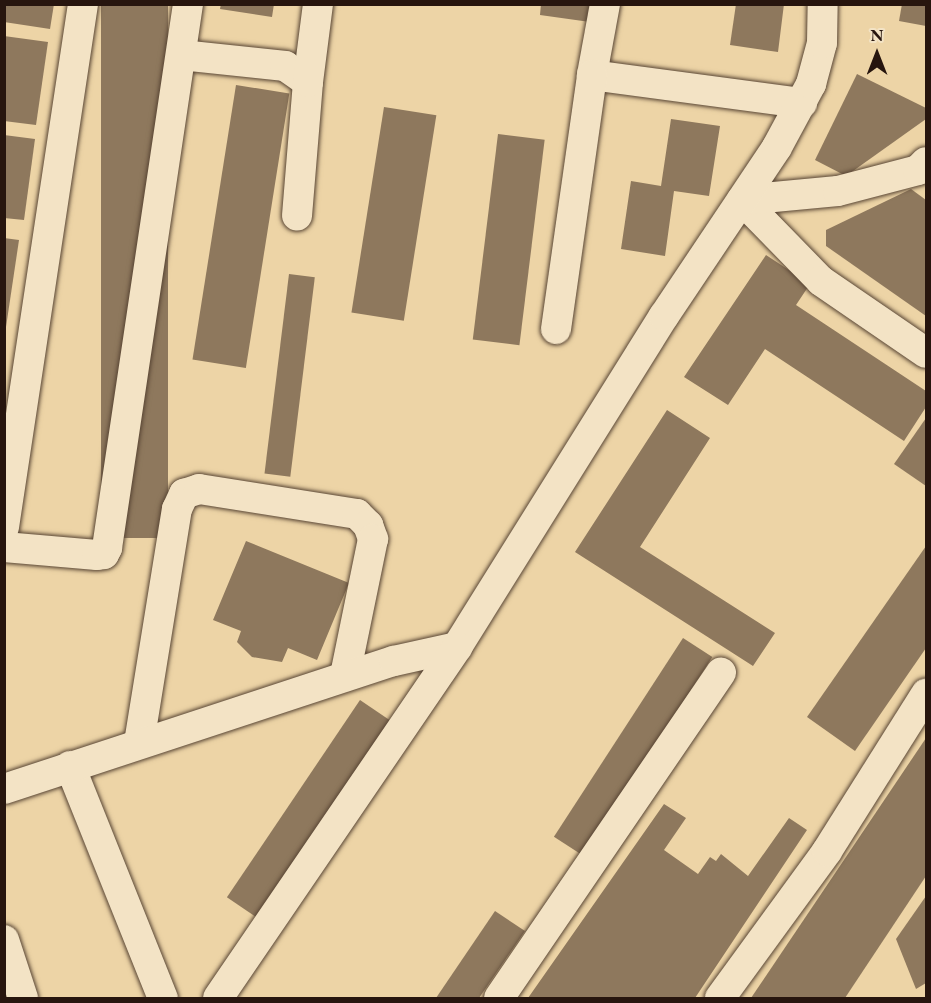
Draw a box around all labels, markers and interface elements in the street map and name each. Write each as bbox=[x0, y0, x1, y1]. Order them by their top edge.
north arrow bbox=[847, 24, 907, 84]
text: N bbox=[871, 25, 883, 46]

